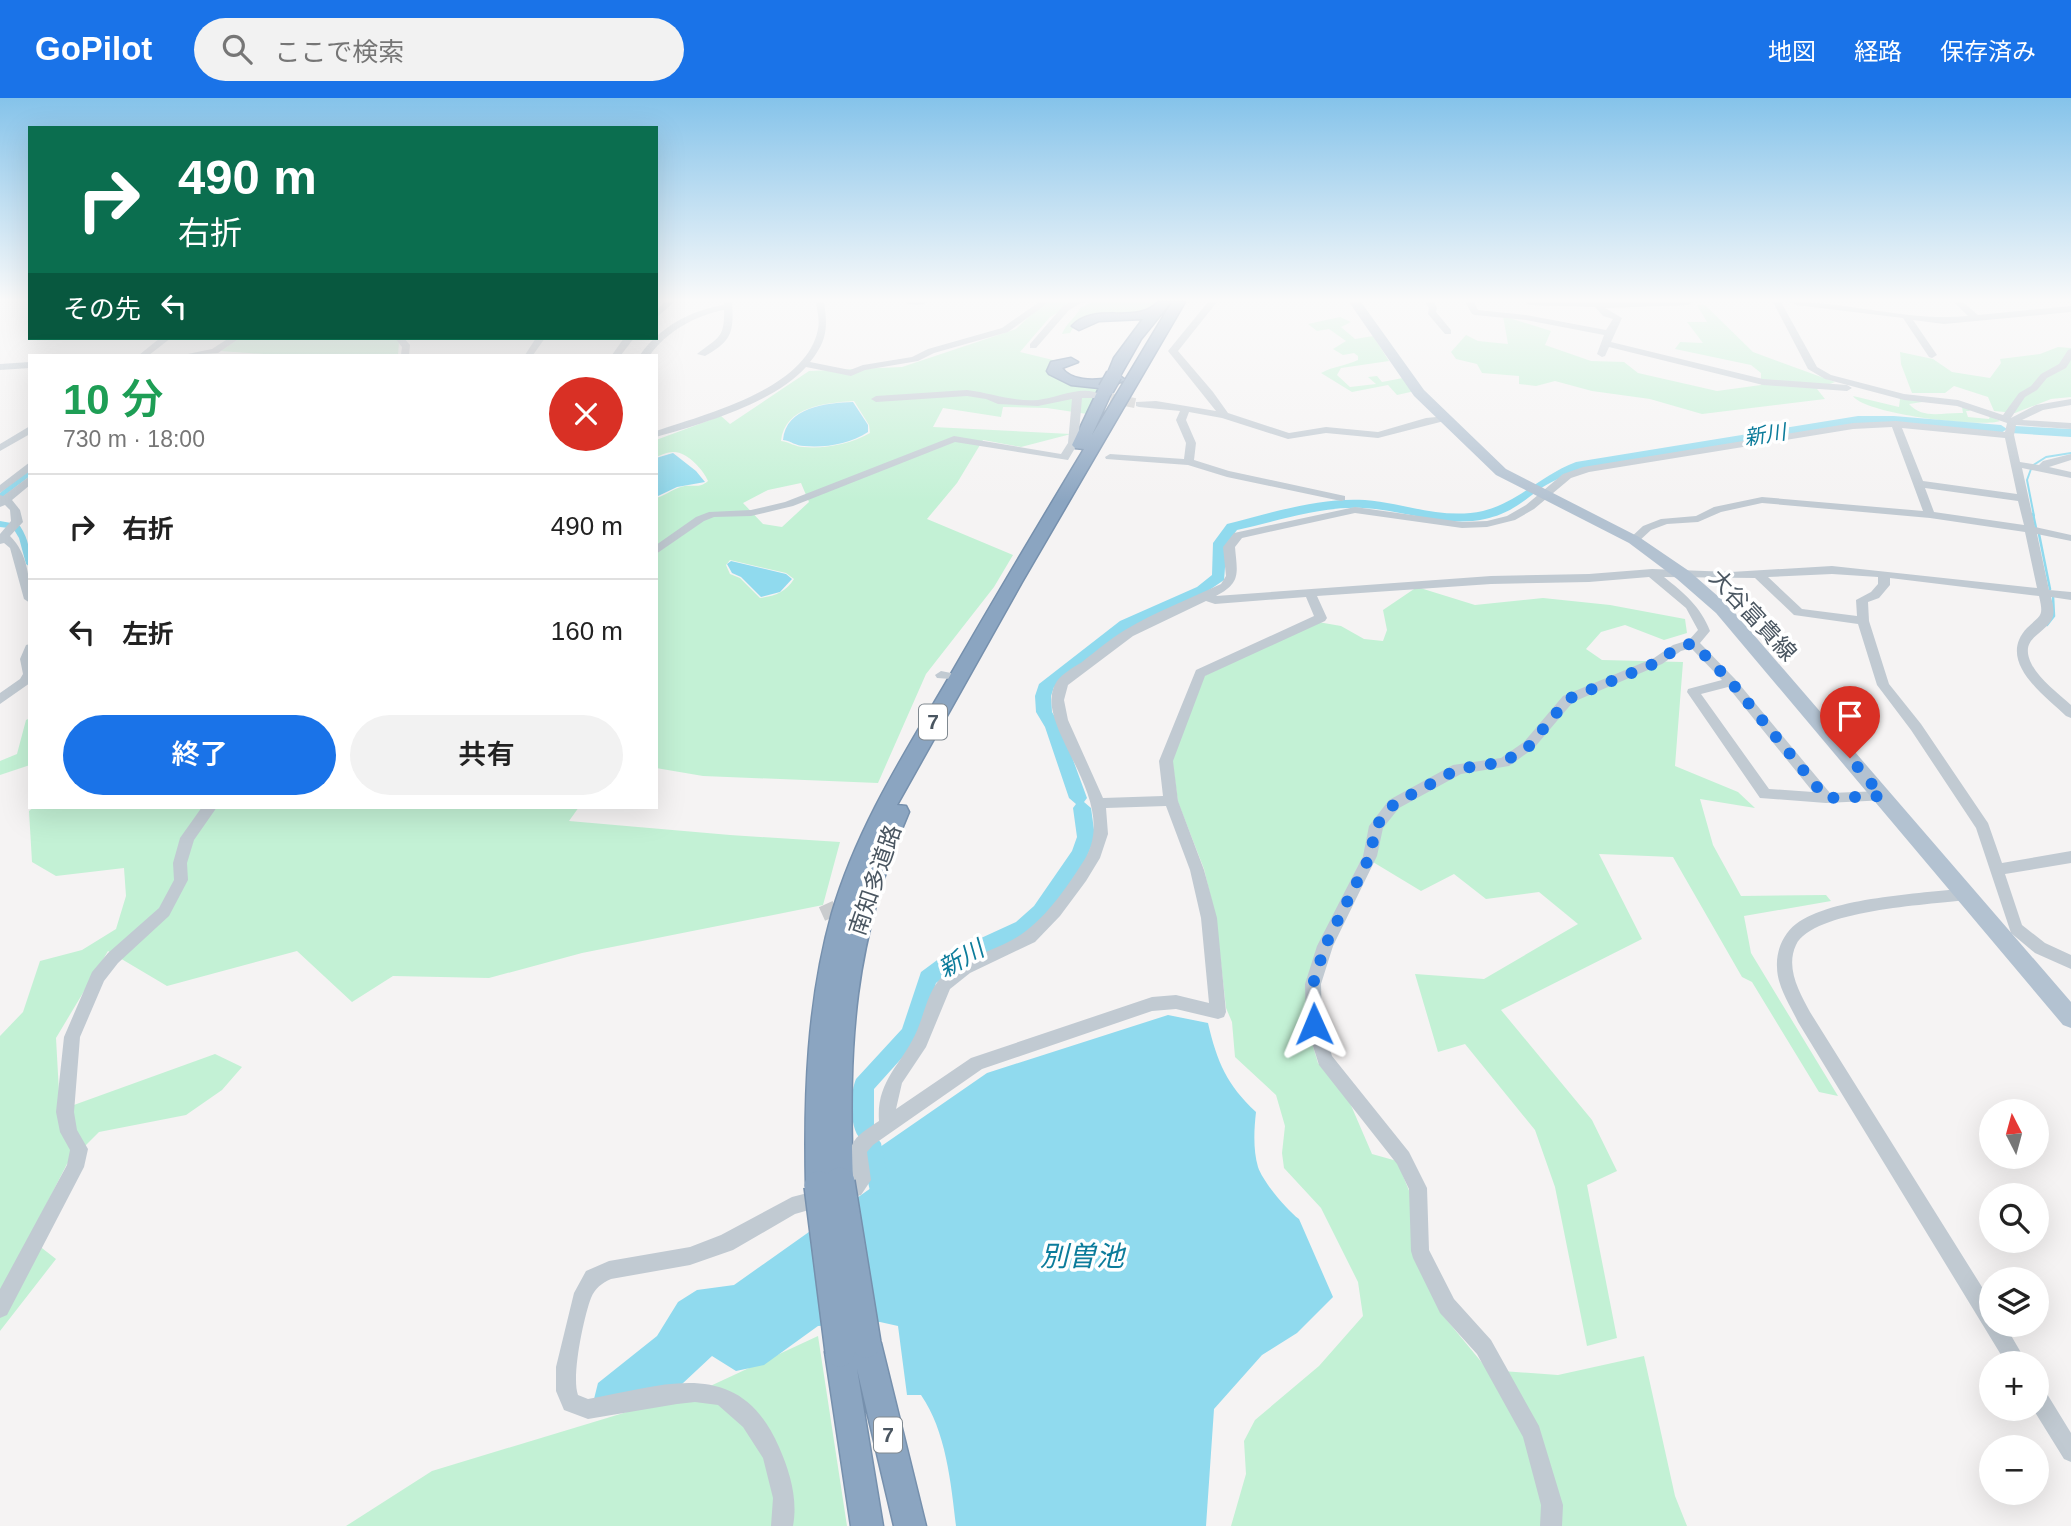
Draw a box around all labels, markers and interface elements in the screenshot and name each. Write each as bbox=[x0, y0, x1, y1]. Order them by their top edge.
search box bbox=[194, 18, 684, 81]
text: GoPilot bbox=[35, 30, 152, 67]
icon: search bbox=[218, 30, 256, 68]
text: ここで検索 bbox=[274, 37, 404, 67]
text: 地図 bbox=[1768, 38, 1816, 65]
text: 経路 bbox=[1854, 38, 1902, 65]
text: 保存済み bbox=[1940, 38, 2036, 65]
text: 490 m bbox=[178, 150, 317, 204]
icon: right bbox=[63, 154, 154, 245]
text: 右折 bbox=[178, 215, 242, 251]
icon: left bbox=[155, 287, 193, 325]
text: その先 bbox=[63, 294, 141, 324]
text: 10 分 bbox=[63, 376, 163, 423]
button: close bbox=[549, 377, 623, 451]
water label: 新川 bbox=[1742, 420, 1789, 449]
text: 730 m · 18:00 bbox=[63, 426, 205, 452]
icon: right bbox=[63, 508, 101, 546]
text: 490 m bbox=[551, 511, 623, 541]
text: 右折 bbox=[122, 514, 174, 544]
street label: 大谷富貴線 bbox=[1704, 564, 1802, 666]
icon: left bbox=[63, 613, 101, 651]
text: 160 m bbox=[551, 616, 623, 646]
text: 左折 bbox=[122, 619, 174, 649]
pin bbox=[1820, 686, 1880, 758]
icon: arrive bbox=[1831, 697, 1869, 735]
road number: 7 bbox=[919, 704, 947, 740]
button: 終了 bbox=[63, 715, 336, 795]
button: 共有 bbox=[350, 715, 623, 795]
street label: 南知多道路 bbox=[844, 821, 906, 939]
water label: 新川 bbox=[933, 933, 991, 982]
position arrow bbox=[1277, 987, 1351, 1061]
north arrow bbox=[1979, 1099, 2049, 1169]
map controls bbox=[1979, 1099, 2049, 1505]
button: search bbox=[1979, 1183, 2049, 1253]
water label: 別曽池 bbox=[1040, 1241, 1127, 1272]
button: layers bbox=[1979, 1267, 2049, 1337]
button: + bbox=[1979, 1351, 2049, 1421]
road number: 7 bbox=[874, 1418, 902, 1452]
button: − bbox=[1979, 1435, 2049, 1505]

